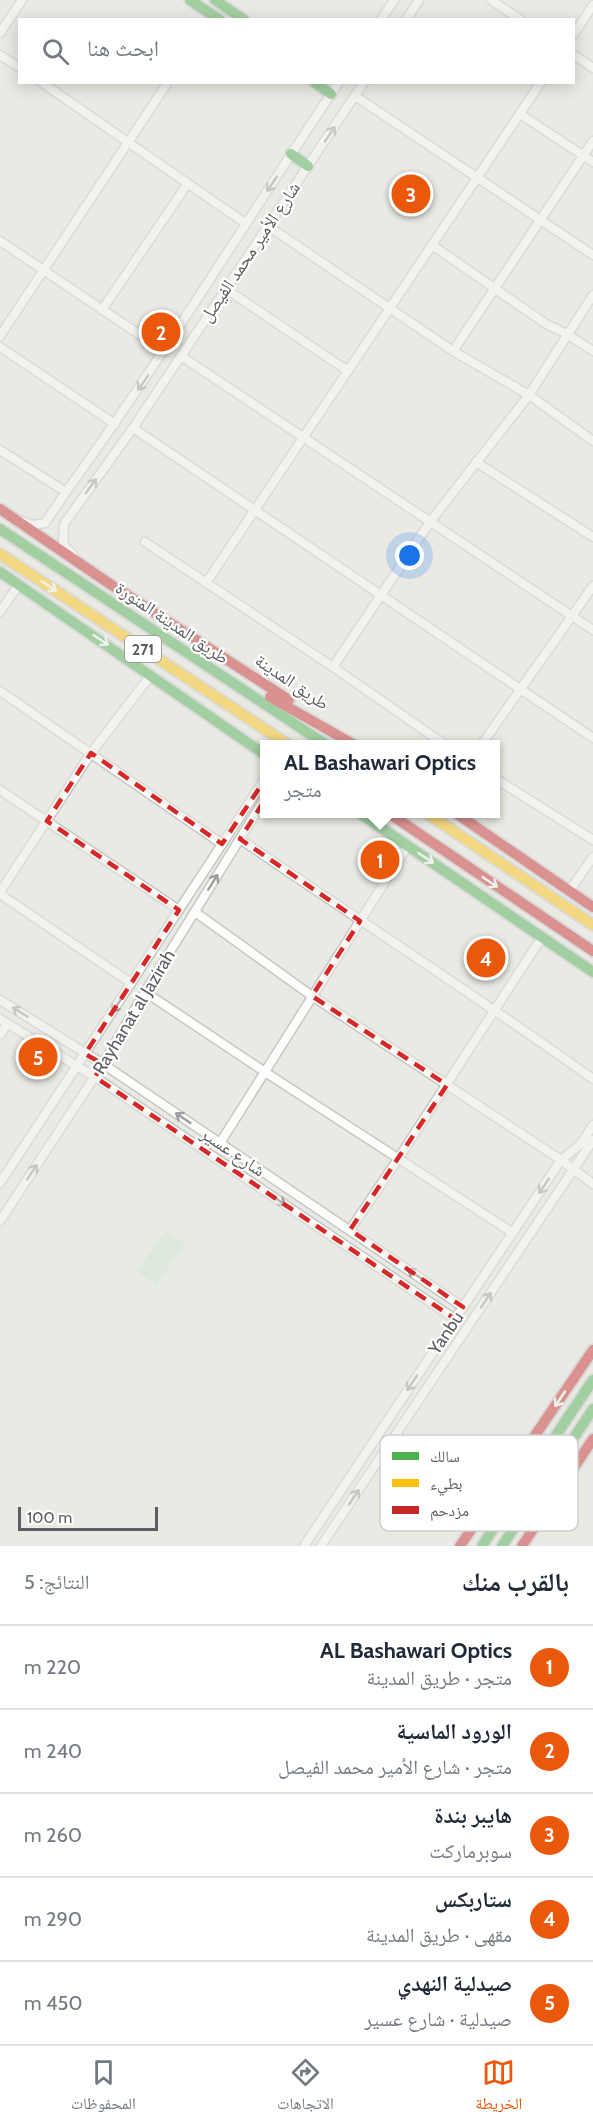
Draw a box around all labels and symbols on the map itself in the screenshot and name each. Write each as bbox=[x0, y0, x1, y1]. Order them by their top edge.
one-way arrow bbox=[324, 126, 336, 143]
pin: 3 bbox=[392, 172, 430, 216]
one-way arrow bbox=[265, 175, 278, 192]
street label: شارع الأمير محمد الفيصل bbox=[195, 178, 305, 326]
pin: 2 bbox=[142, 310, 180, 354]
one-way arrow bbox=[137, 374, 149, 390]
one-way arrow bbox=[84, 479, 97, 495]
your location bbox=[395, 541, 424, 570]
street label: طريق المدينة المنورة bbox=[111, 577, 233, 669]
one-way arrow bbox=[40, 580, 56, 592]
one-way arrow bbox=[92, 634, 108, 646]
road number: 271 bbox=[125, 636, 161, 662]
street label: طريق المدينة bbox=[251, 649, 333, 715]
pin: 1 bbox=[360, 838, 400, 882]
one-way arrow bbox=[418, 852, 434, 864]
one-way arrow bbox=[208, 874, 220, 891]
one-way arrow bbox=[482, 876, 498, 888]
pin: 4 bbox=[466, 936, 506, 980]
street label: Rayhanat al Jazirah bbox=[88, 946, 180, 1078]
one-way arrow bbox=[111, 996, 123, 1012]
one-way arrow bbox=[12, 1006, 29, 1018]
pin: 5 bbox=[18, 1034, 57, 1080]
one-way arrow bbox=[176, 1112, 192, 1124]
street label: شارع عسير bbox=[196, 1122, 269, 1182]
one-way arrow bbox=[26, 1164, 38, 1181]
one-way arrow bbox=[537, 1177, 549, 1194]
one-way arrow bbox=[269, 1194, 285, 1206]
one-way arrow bbox=[407, 1268, 424, 1280]
one-way arrow bbox=[480, 1293, 492, 1309]
street label: Yanbu bbox=[423, 1307, 468, 1360]
one-way arrow bbox=[406, 1375, 419, 1392]
one-way arrow bbox=[554, 1390, 566, 1406]
legend bbox=[380, 1435, 578, 1531]
text: سالك bbox=[430, 1447, 460, 1466]
text: بطيء bbox=[430, 1474, 462, 1496]
one-way arrow bbox=[348, 1490, 360, 1506]
text: مزدحم bbox=[430, 1501, 469, 1521]
scale bar bbox=[18, 1504, 158, 1532]

